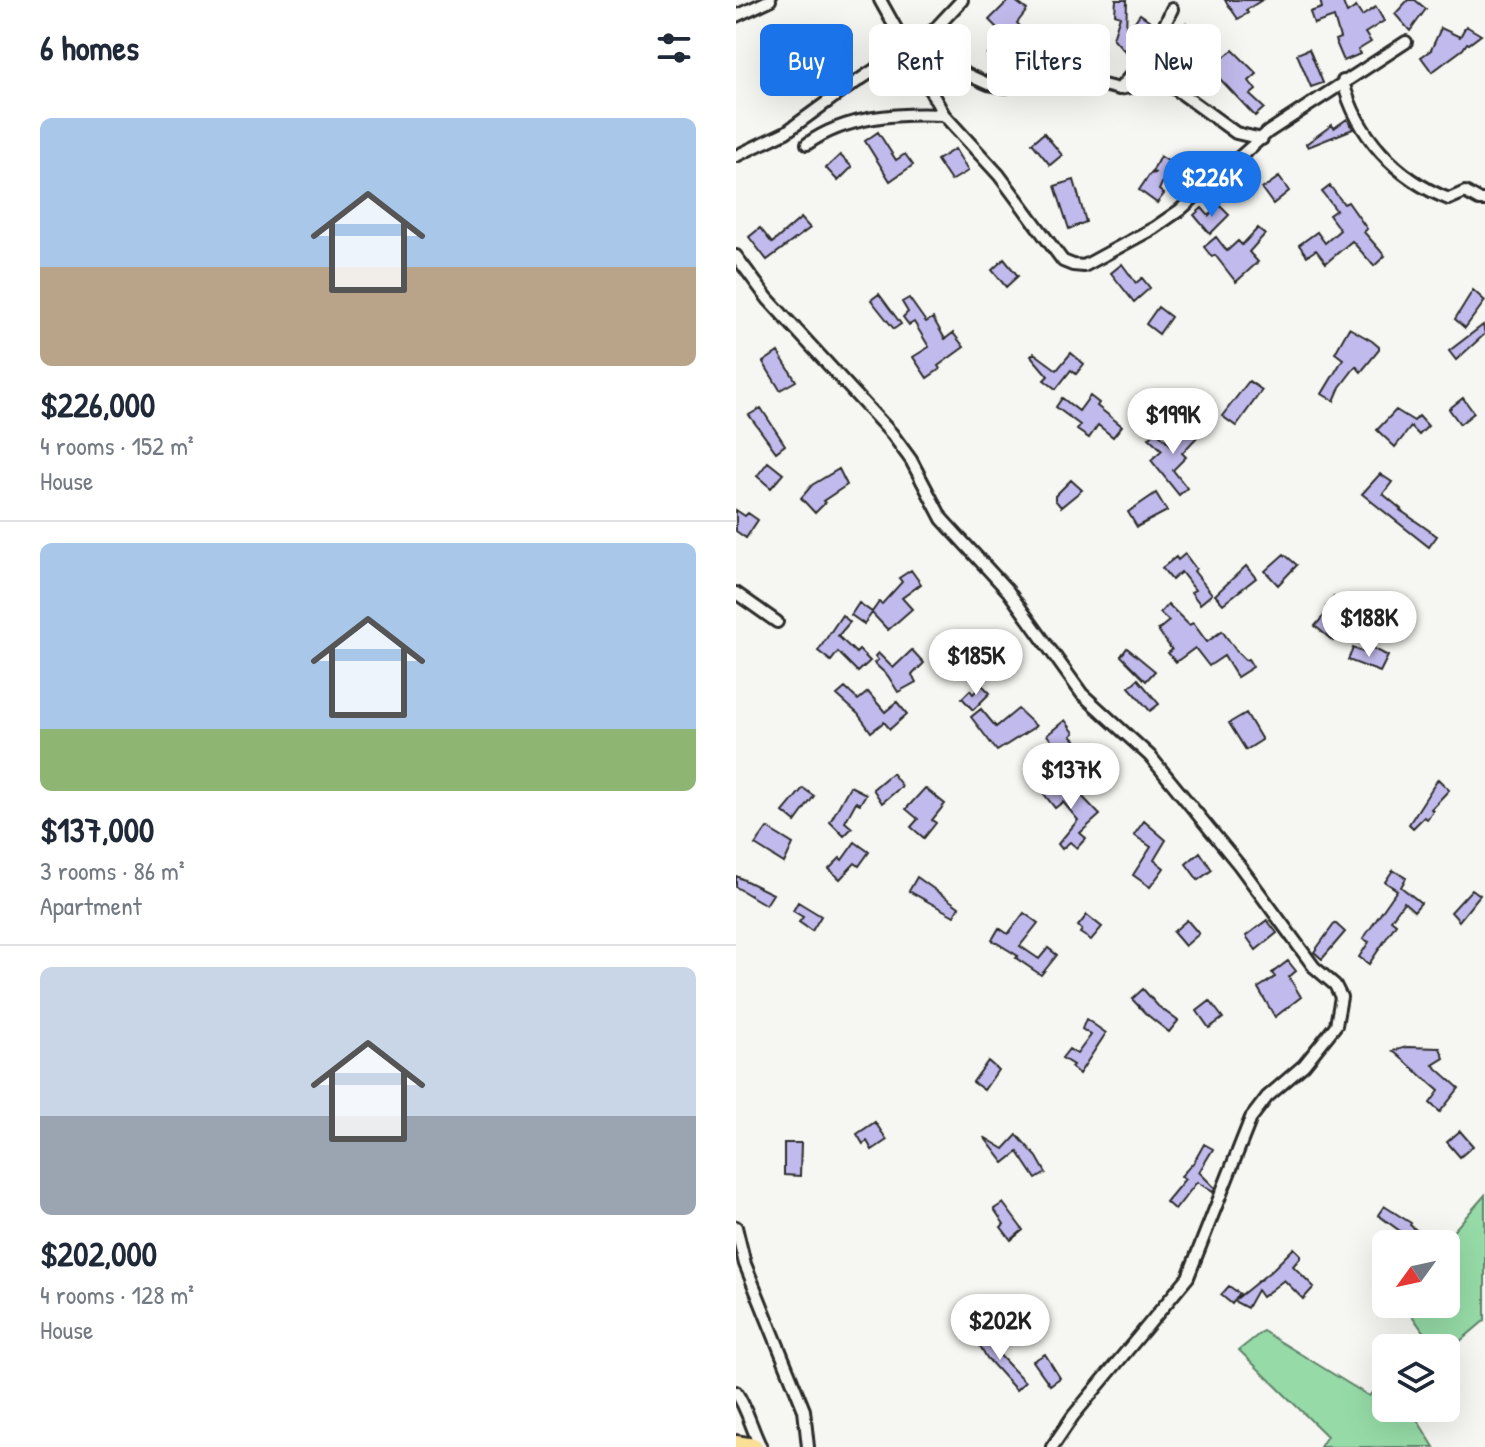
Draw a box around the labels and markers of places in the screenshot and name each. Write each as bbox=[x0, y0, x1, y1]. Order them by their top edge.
pin: $226K bbox=[1156, 151, 1268, 219]
pin: $199K bbox=[1117, 388, 1229, 456]
pin: $188K bbox=[1313, 591, 1425, 659]
pin: $185K bbox=[920, 629, 1032, 697]
pin: $137K bbox=[1015, 743, 1127, 811]
pin: $202K bbox=[944, 1294, 1056, 1362]

